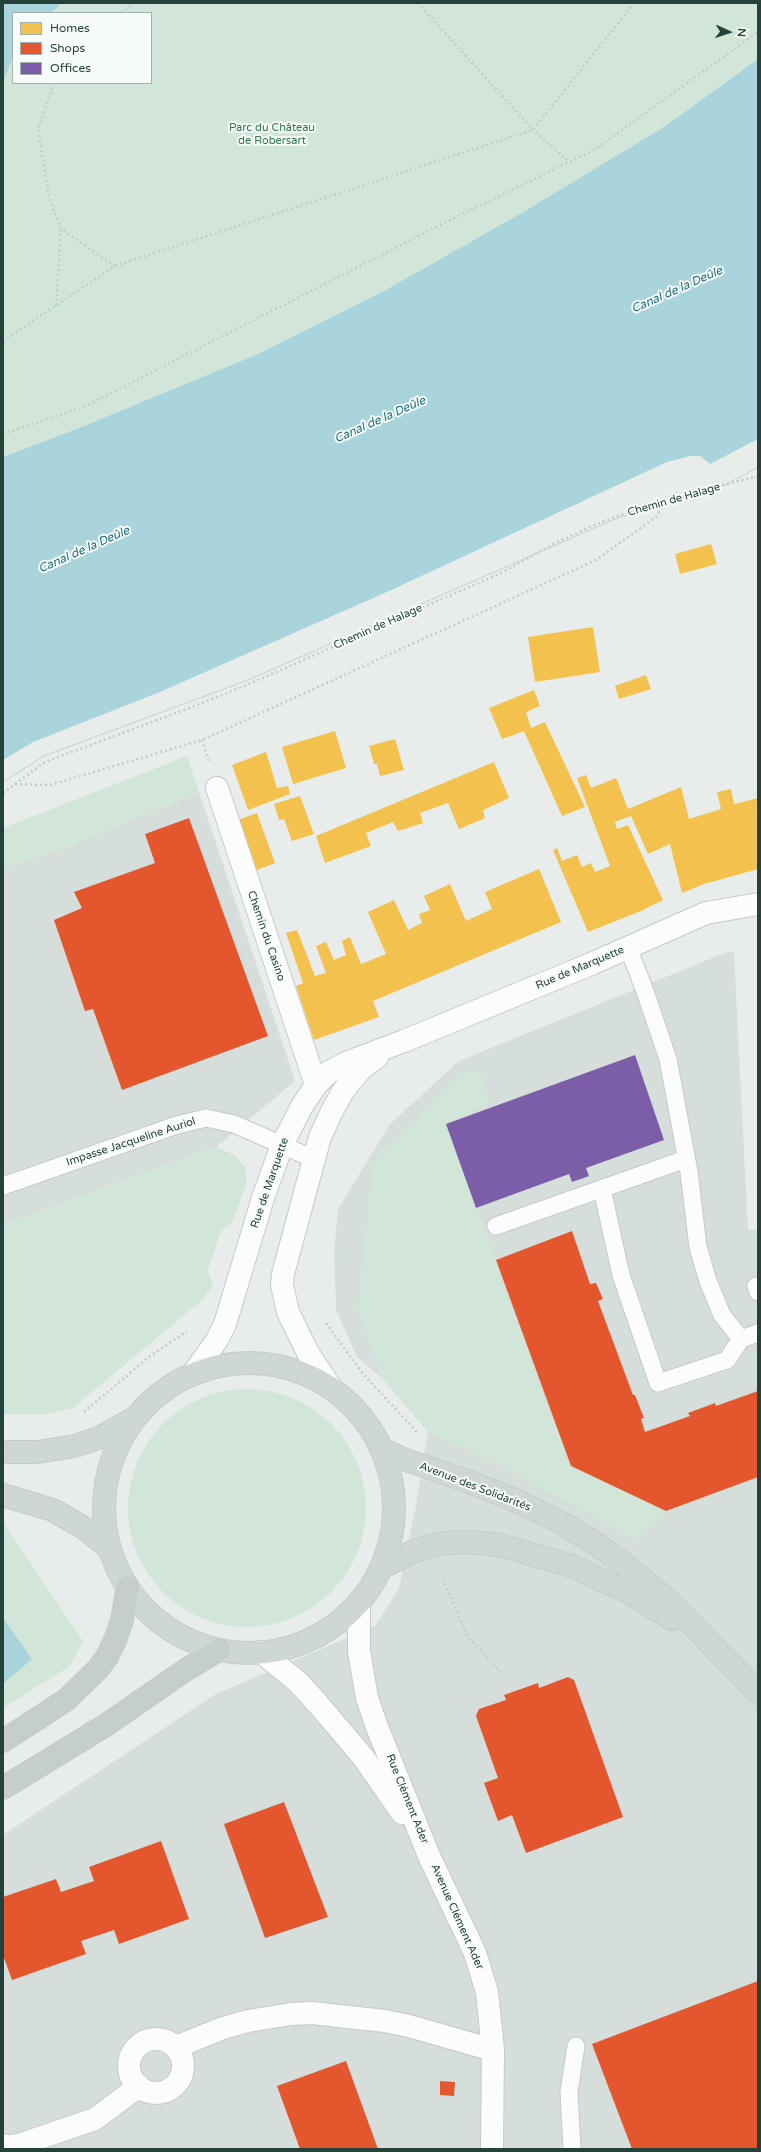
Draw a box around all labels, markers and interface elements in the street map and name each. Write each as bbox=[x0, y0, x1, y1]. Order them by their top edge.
legend bbox=[12, 12, 152, 84]
north arrow bbox=[709, 12, 749, 52]
text: Homes bbox=[50, 21, 90, 35]
text: N bbox=[735, 28, 748, 37]
text: Shops bbox=[50, 41, 85, 55]
text: Offices bbox=[50, 61, 91, 75]
park label: Parc du Château de Robersart bbox=[229, 121, 315, 147]
water label: Canal de la Deûle bbox=[629, 263, 725, 317]
water label: Canal de la Deûle bbox=[332, 393, 428, 447]
street label: Chemin de Halage bbox=[626, 480, 722, 520]
water label: Canal de la Deûle bbox=[36, 523, 132, 577]
street label: Chemin de Halage bbox=[332, 602, 424, 652]
street label: Chemin du Casino bbox=[244, 889, 288, 983]
street label: Rue de Marquette bbox=[534, 943, 626, 993]
street label: Impasse Jacqueline Auriol bbox=[65, 1115, 197, 1169]
street label: Rue de Marquette bbox=[248, 1136, 292, 1230]
street label: Avenue des Solidarités bbox=[417, 1460, 533, 1514]
street label: Rue Clément Ader bbox=[383, 1752, 431, 1846]
street label: Avenue Clément Ader bbox=[428, 1862, 486, 1972]

